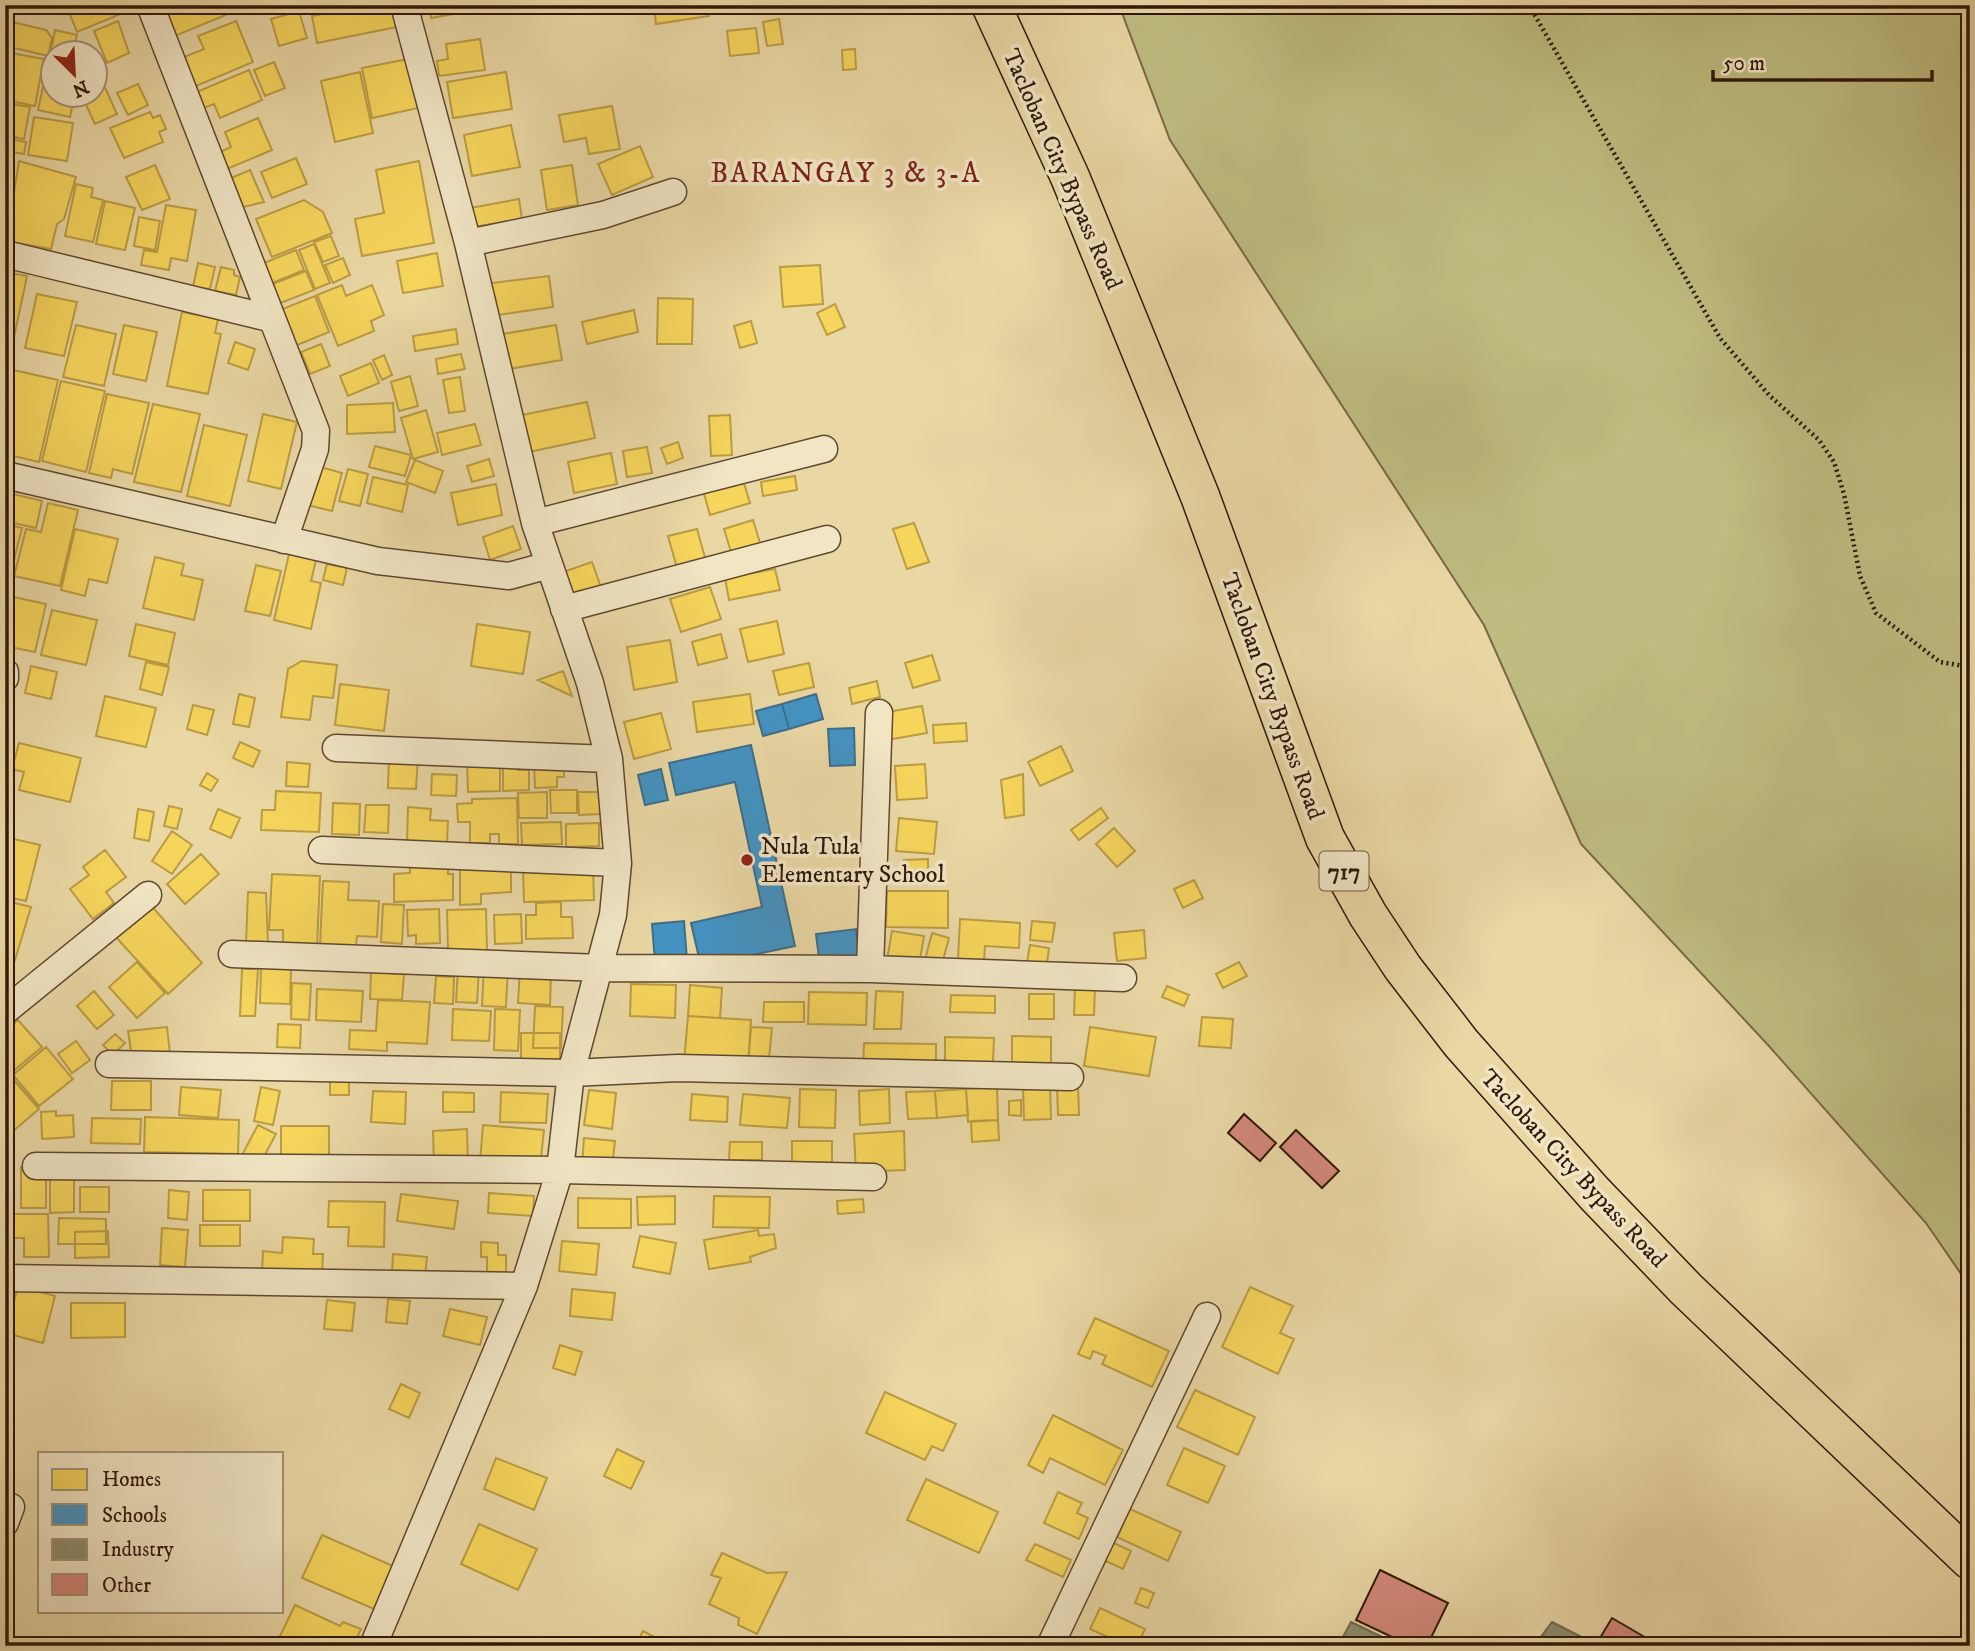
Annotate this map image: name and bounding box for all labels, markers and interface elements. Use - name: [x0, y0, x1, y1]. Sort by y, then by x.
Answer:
- north arrow: [38, 38, 108, 108]
- scale bar: [1713, 38, 1931, 82]
- street label: Tacloban City Bypass Road: [995, 44, 1129, 294]
- text: 50 m: [1723, 51, 1765, 77]
- text: N: [68, 74, 92, 102]
- district label: BARANGAY 3 & 3-A: [711, 156, 981, 191]
- street label: Tacloban City Bypass Road: [1213, 569, 1331, 824]
- place label: Nula Tula Elementary School: [761, 832, 945, 890]
- marker: Nula Tula Elementary School: [739, 852, 755, 868]
- road number: 717: [1320, 852, 1368, 890]
- street label: Tacloban City Bypass Road: [1474, 1063, 1673, 1274]
- legend: [38, 1452, 284, 1612]
- text: Homes: [102, 1467, 161, 1493]
- text: Schools: [102, 1503, 167, 1529]
- text: Industry: [102, 1537, 175, 1563]
- text: Other: [102, 1573, 151, 1599]

